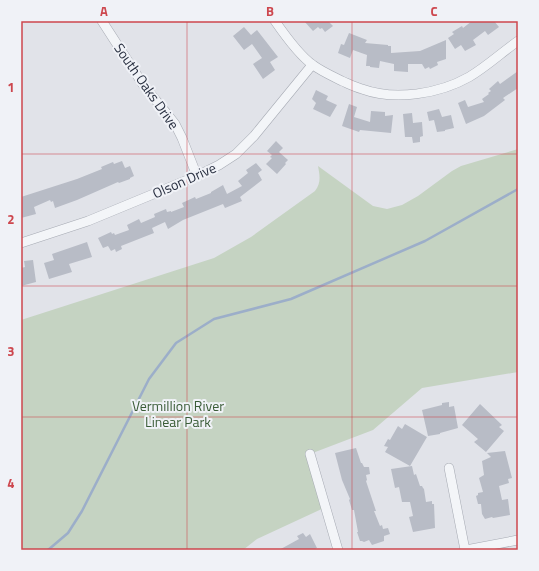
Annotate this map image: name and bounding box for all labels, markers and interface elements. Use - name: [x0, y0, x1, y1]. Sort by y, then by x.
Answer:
- text: A: [100, 1, 108, 21]
- text: B: [266, 1, 274, 21]
- text: C: [430, 1, 438, 21]
- street label: South Oaks Drive: [109, 39, 185, 133]
- text: 1: [7, 77, 15, 97]
- street label: Olson Drive: [149, 157, 219, 203]
- text: 2: [7, 209, 15, 229]
- text: 3: [7, 341, 15, 361]
- park label: Vermillion River Linear Park: [132, 395, 224, 432]
- text: 4: [7, 473, 15, 493]

